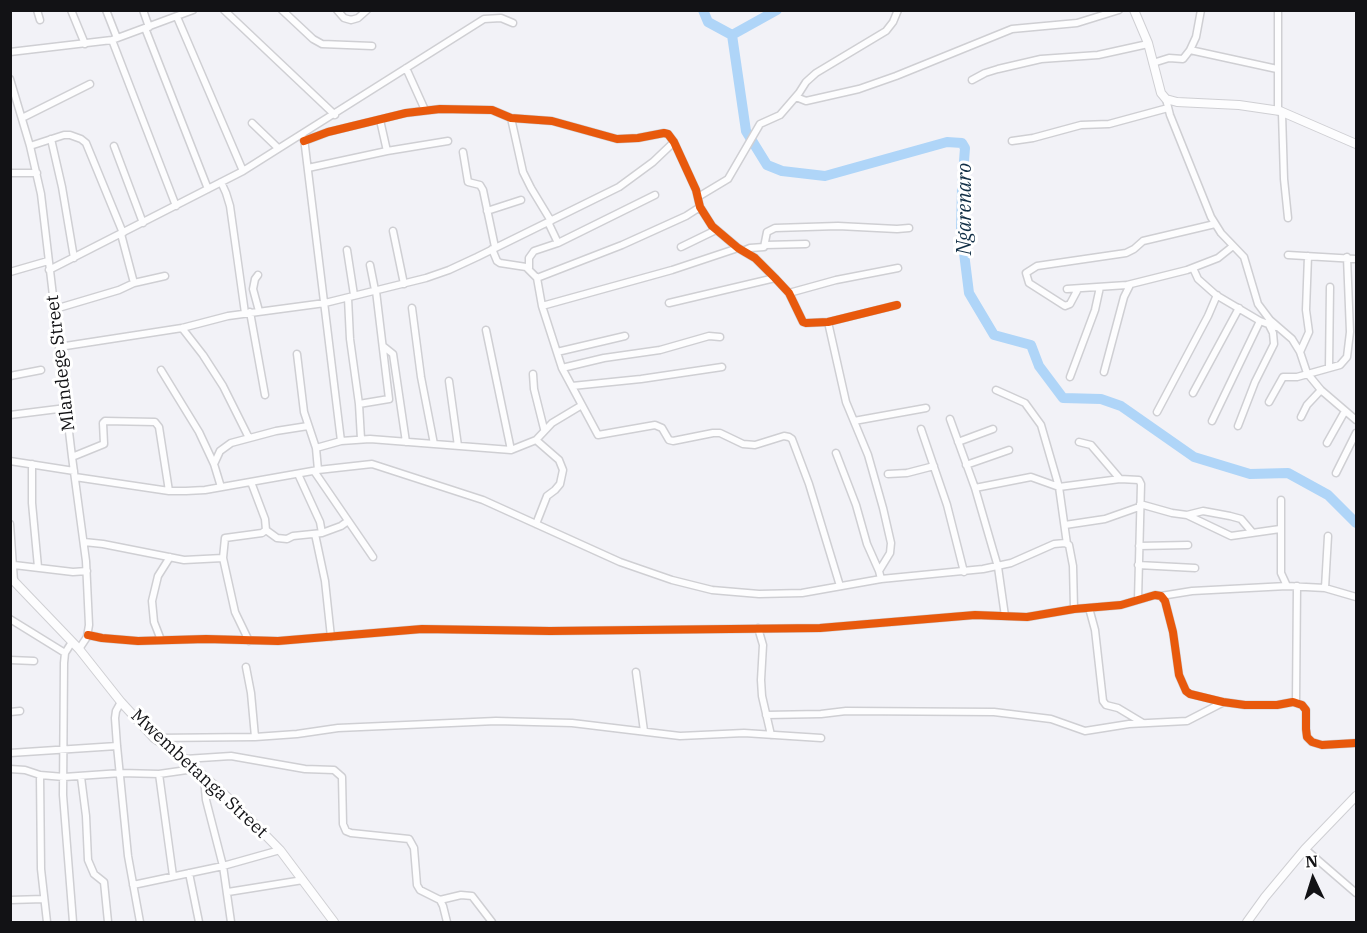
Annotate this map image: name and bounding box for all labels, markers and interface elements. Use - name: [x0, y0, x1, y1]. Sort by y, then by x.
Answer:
- water label: Ngarenaro: [953, 163, 977, 255]
- street label: Mlandege Street: [42, 294, 80, 432]
- street label: Mwembetanga Street: [126, 705, 272, 843]
- north arrow: [1283, 849, 1343, 909]
- text: N: [1305, 851, 1319, 871]

